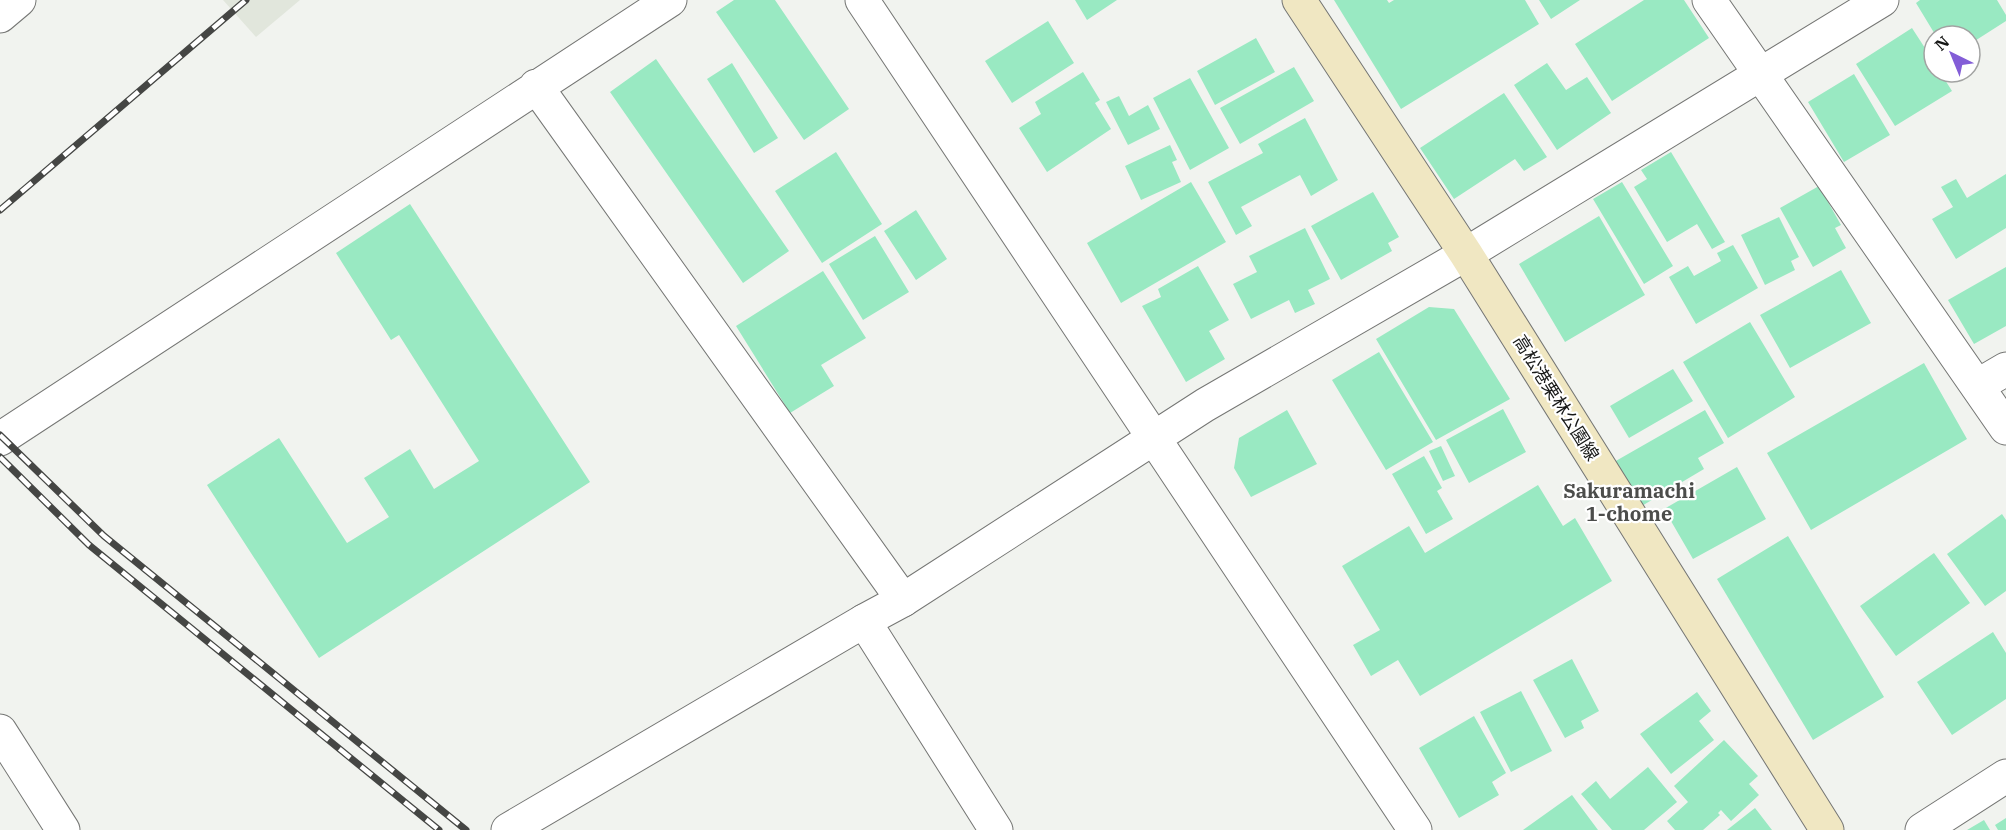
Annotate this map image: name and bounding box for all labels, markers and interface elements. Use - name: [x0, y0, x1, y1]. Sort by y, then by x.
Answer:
- north arrow: [1922, 24, 1982, 84]
- text: N: [1930, 31, 1953, 55]
- street label: 高松港栗林公園線: [1509, 331, 1604, 465]
- district label: Sakuramachi 1-chome: [1563, 477, 1695, 527]

